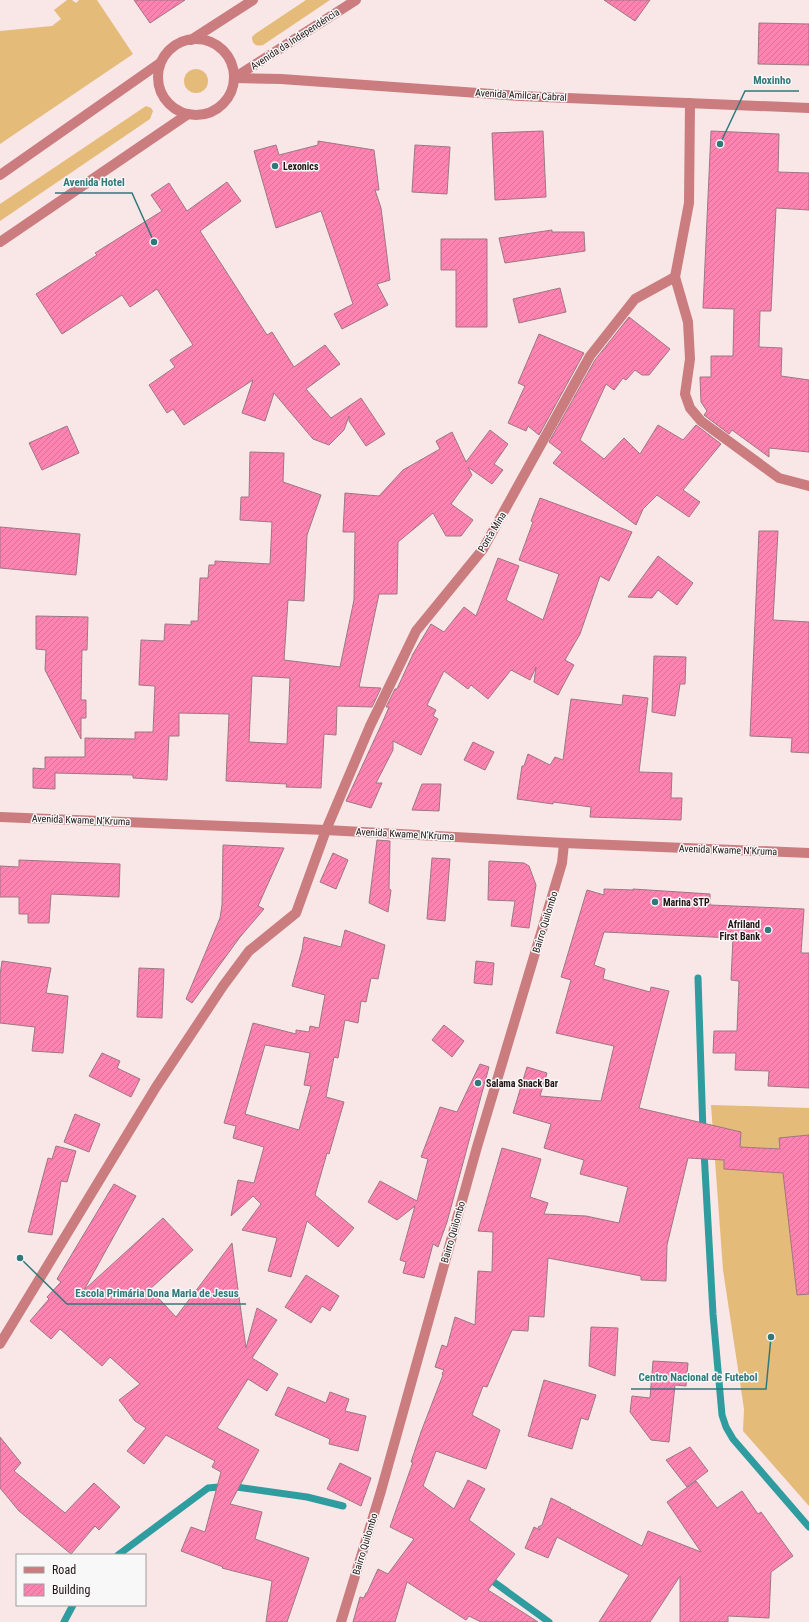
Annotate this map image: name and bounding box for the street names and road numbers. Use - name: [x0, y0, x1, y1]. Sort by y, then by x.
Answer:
- street label: Avenida da Independência: [249, 6, 341, 72]
- street label: Avenida Amilcar Cabral: [475, 87, 567, 103]
- street label: Ponta Mina: [476, 510, 508, 554]
- street label: Avenida Kwame N’Kruma: [32, 813, 131, 827]
- street label: Avenida Kwame N’Kruma: [356, 826, 455, 842]
- street label: Avenida Kwame N’Kruma: [679, 843, 778, 857]
- street label: Bairro Quilombo: [530, 890, 560, 954]
- street label: Bairro Quilombo: [439, 1200, 467, 1264]
- street label: Bairro Quilombo: [350, 1512, 380, 1576]

